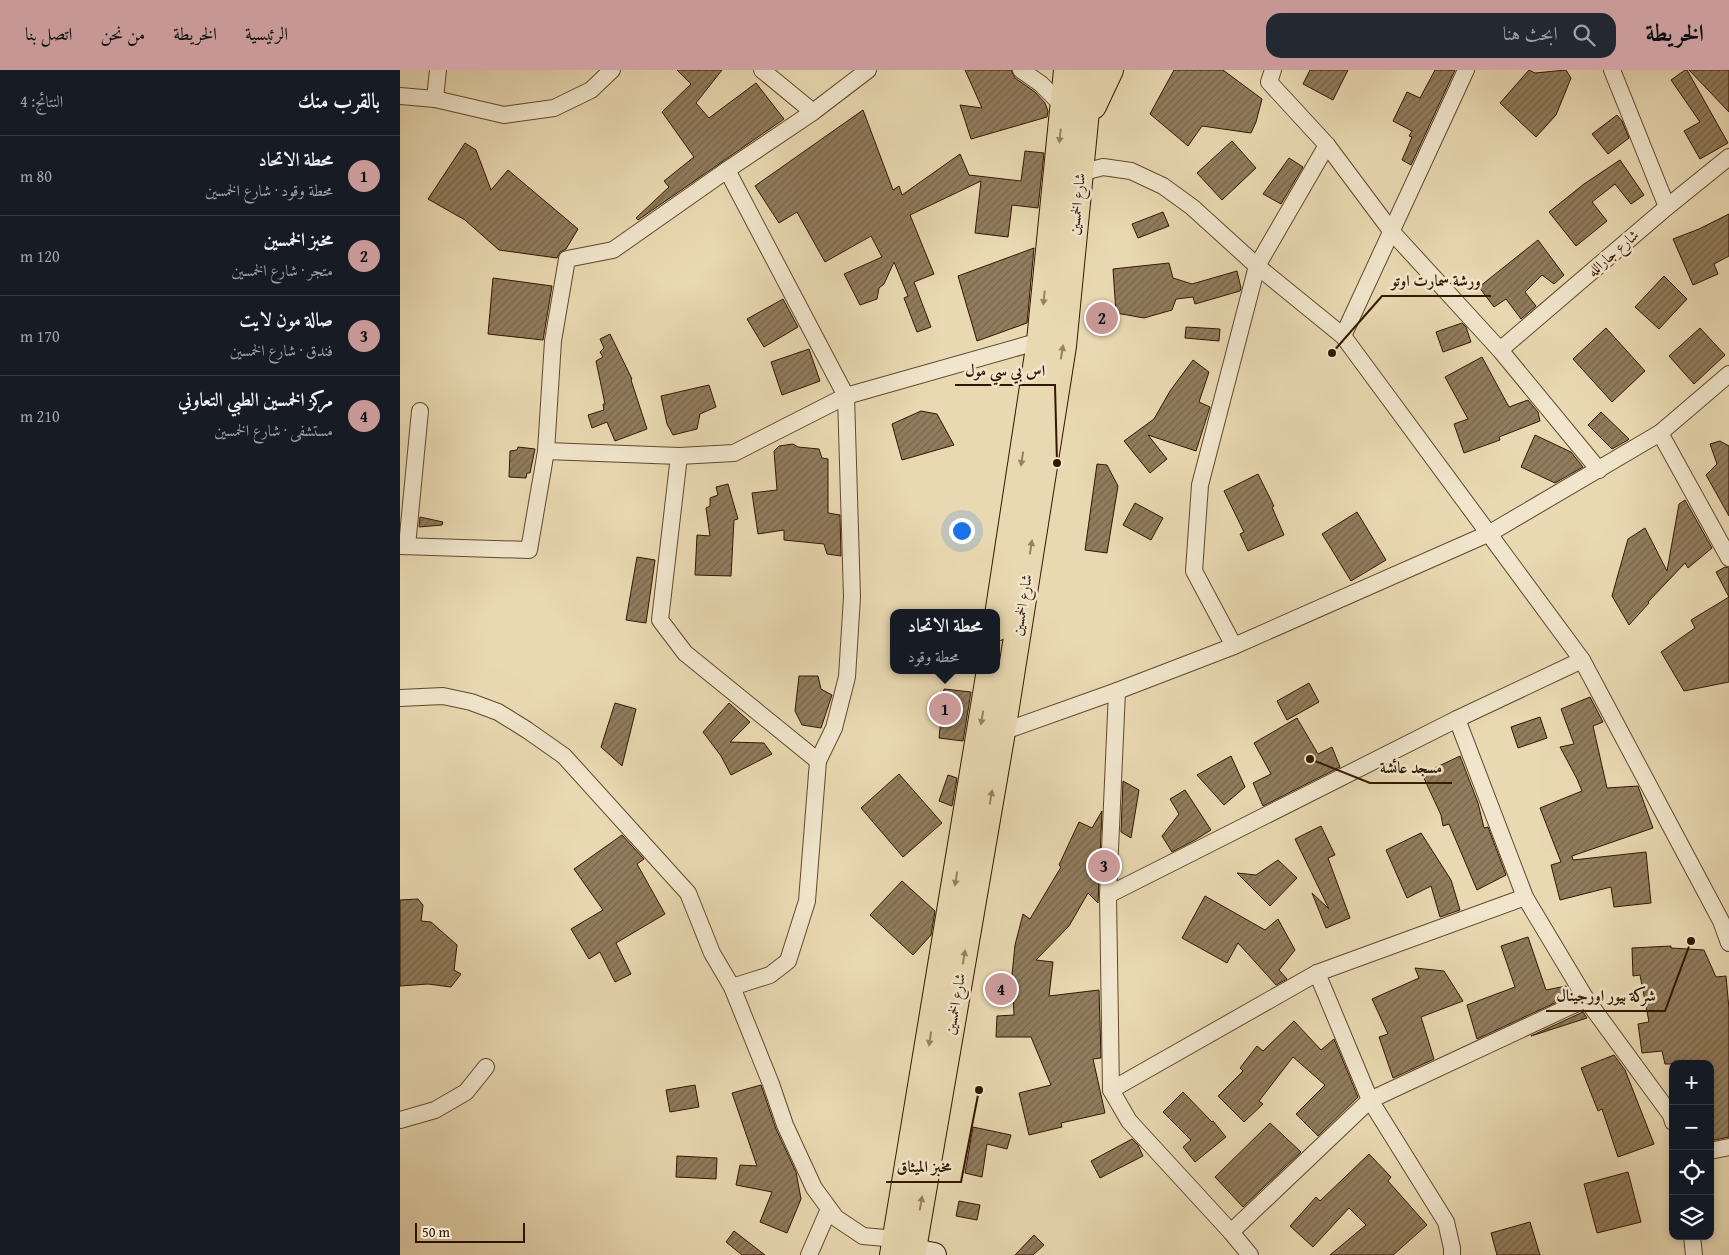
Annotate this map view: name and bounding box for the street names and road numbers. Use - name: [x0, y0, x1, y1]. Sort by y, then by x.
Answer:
- street label: شارع الخمسين: [1063, 172, 1093, 236]
- street label: شارع جارالله: [1582, 224, 1645, 283]
- street label: شارع الخمسين: [1006, 573, 1040, 638]
- street label: شارع الخمسين: [939, 971, 973, 1037]

